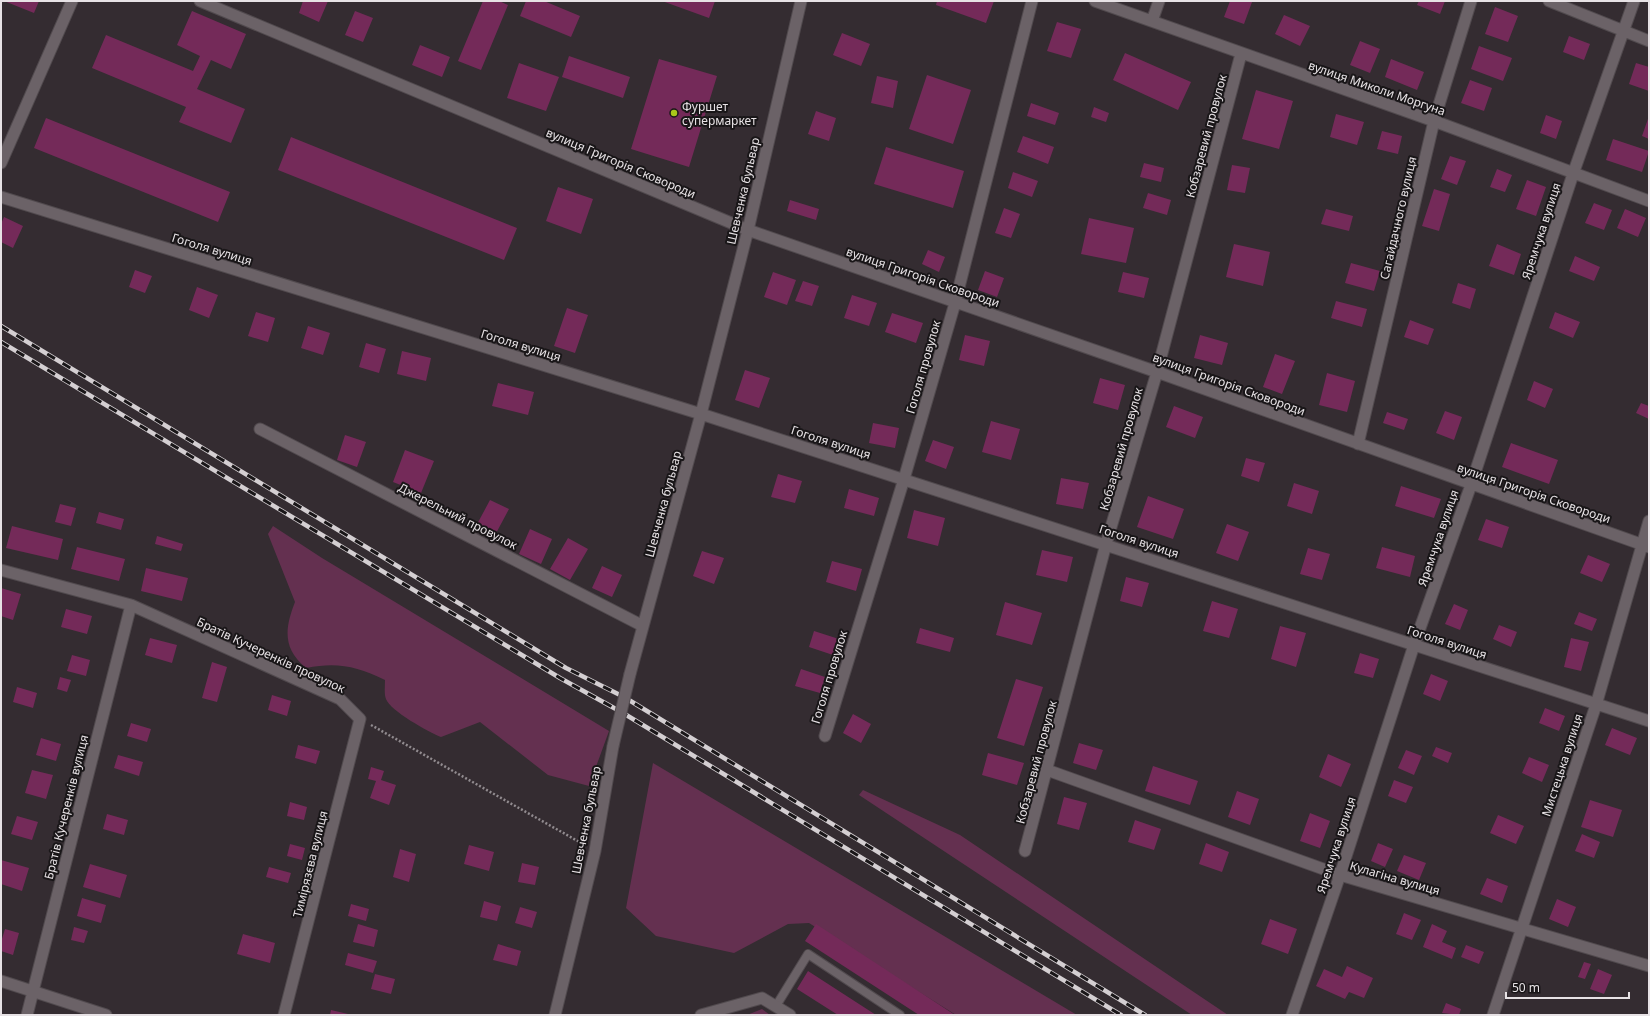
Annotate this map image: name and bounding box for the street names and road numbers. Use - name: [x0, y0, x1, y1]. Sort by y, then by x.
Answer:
- street label: вулиця Миколи Моргуна: [1306, 57, 1448, 119]
- street label: Кобзаревий провулок: [1181, 72, 1231, 200]
- street label: вулиця Григорія Сковороди: [544, 124, 698, 202]
- street label: Шевченка бульвар: [722, 136, 764, 246]
- street label: Сагайдачного вулиця: [1376, 155, 1420, 281]
- street label: Яремчука вулиця: [1517, 180, 1565, 282]
- street label: Гоголя вулиця: [170, 229, 254, 269]
- street label: вулиця Григорія Сковороди: [844, 243, 1002, 311]
- street label: Гоголя провулок: [902, 318, 945, 416]
- street label: Гоголя вулиця: [479, 325, 563, 365]
- street label: вулиця Григорія Сковороди: [1150, 348, 1308, 420]
- street label: Кобзаревий провулок: [1095, 385, 1147, 512]
- street label: Гоголя вулиця: [789, 421, 873, 463]
- street label: Шевченка бульвар: [641, 449, 685, 559]
- street label: вулиця Григорія Сковороди: [1455, 459, 1613, 527]
- street label: Джерельний провулок: [396, 479, 521, 554]
- street label: Яремчука вулиця: [1414, 488, 1462, 588]
- street label: Гоголя вулиця: [1097, 520, 1181, 562]
- street label: Братів Кучеренків провулок: [194, 613, 349, 697]
- street label: Гоголя вулиця: [1405, 621, 1489, 663]
- street label: Гоголя провулок: [807, 628, 851, 726]
- street label: Кобзаревий провулок: [1011, 698, 1061, 826]
- street label: Мистецька вулиця: [1537, 711, 1587, 819]
- street label: Братів Кучеренків вулиця: [40, 733, 92, 881]
- street label: Шевченка бульвар: [567, 765, 605, 875]
- street label: Яремчука вулиця: [1312, 794, 1360, 896]
- street label: Тимірязєва вулиця: [289, 809, 331, 919]
- street label: Кулагіна вулиця: [1348, 857, 1442, 899]

